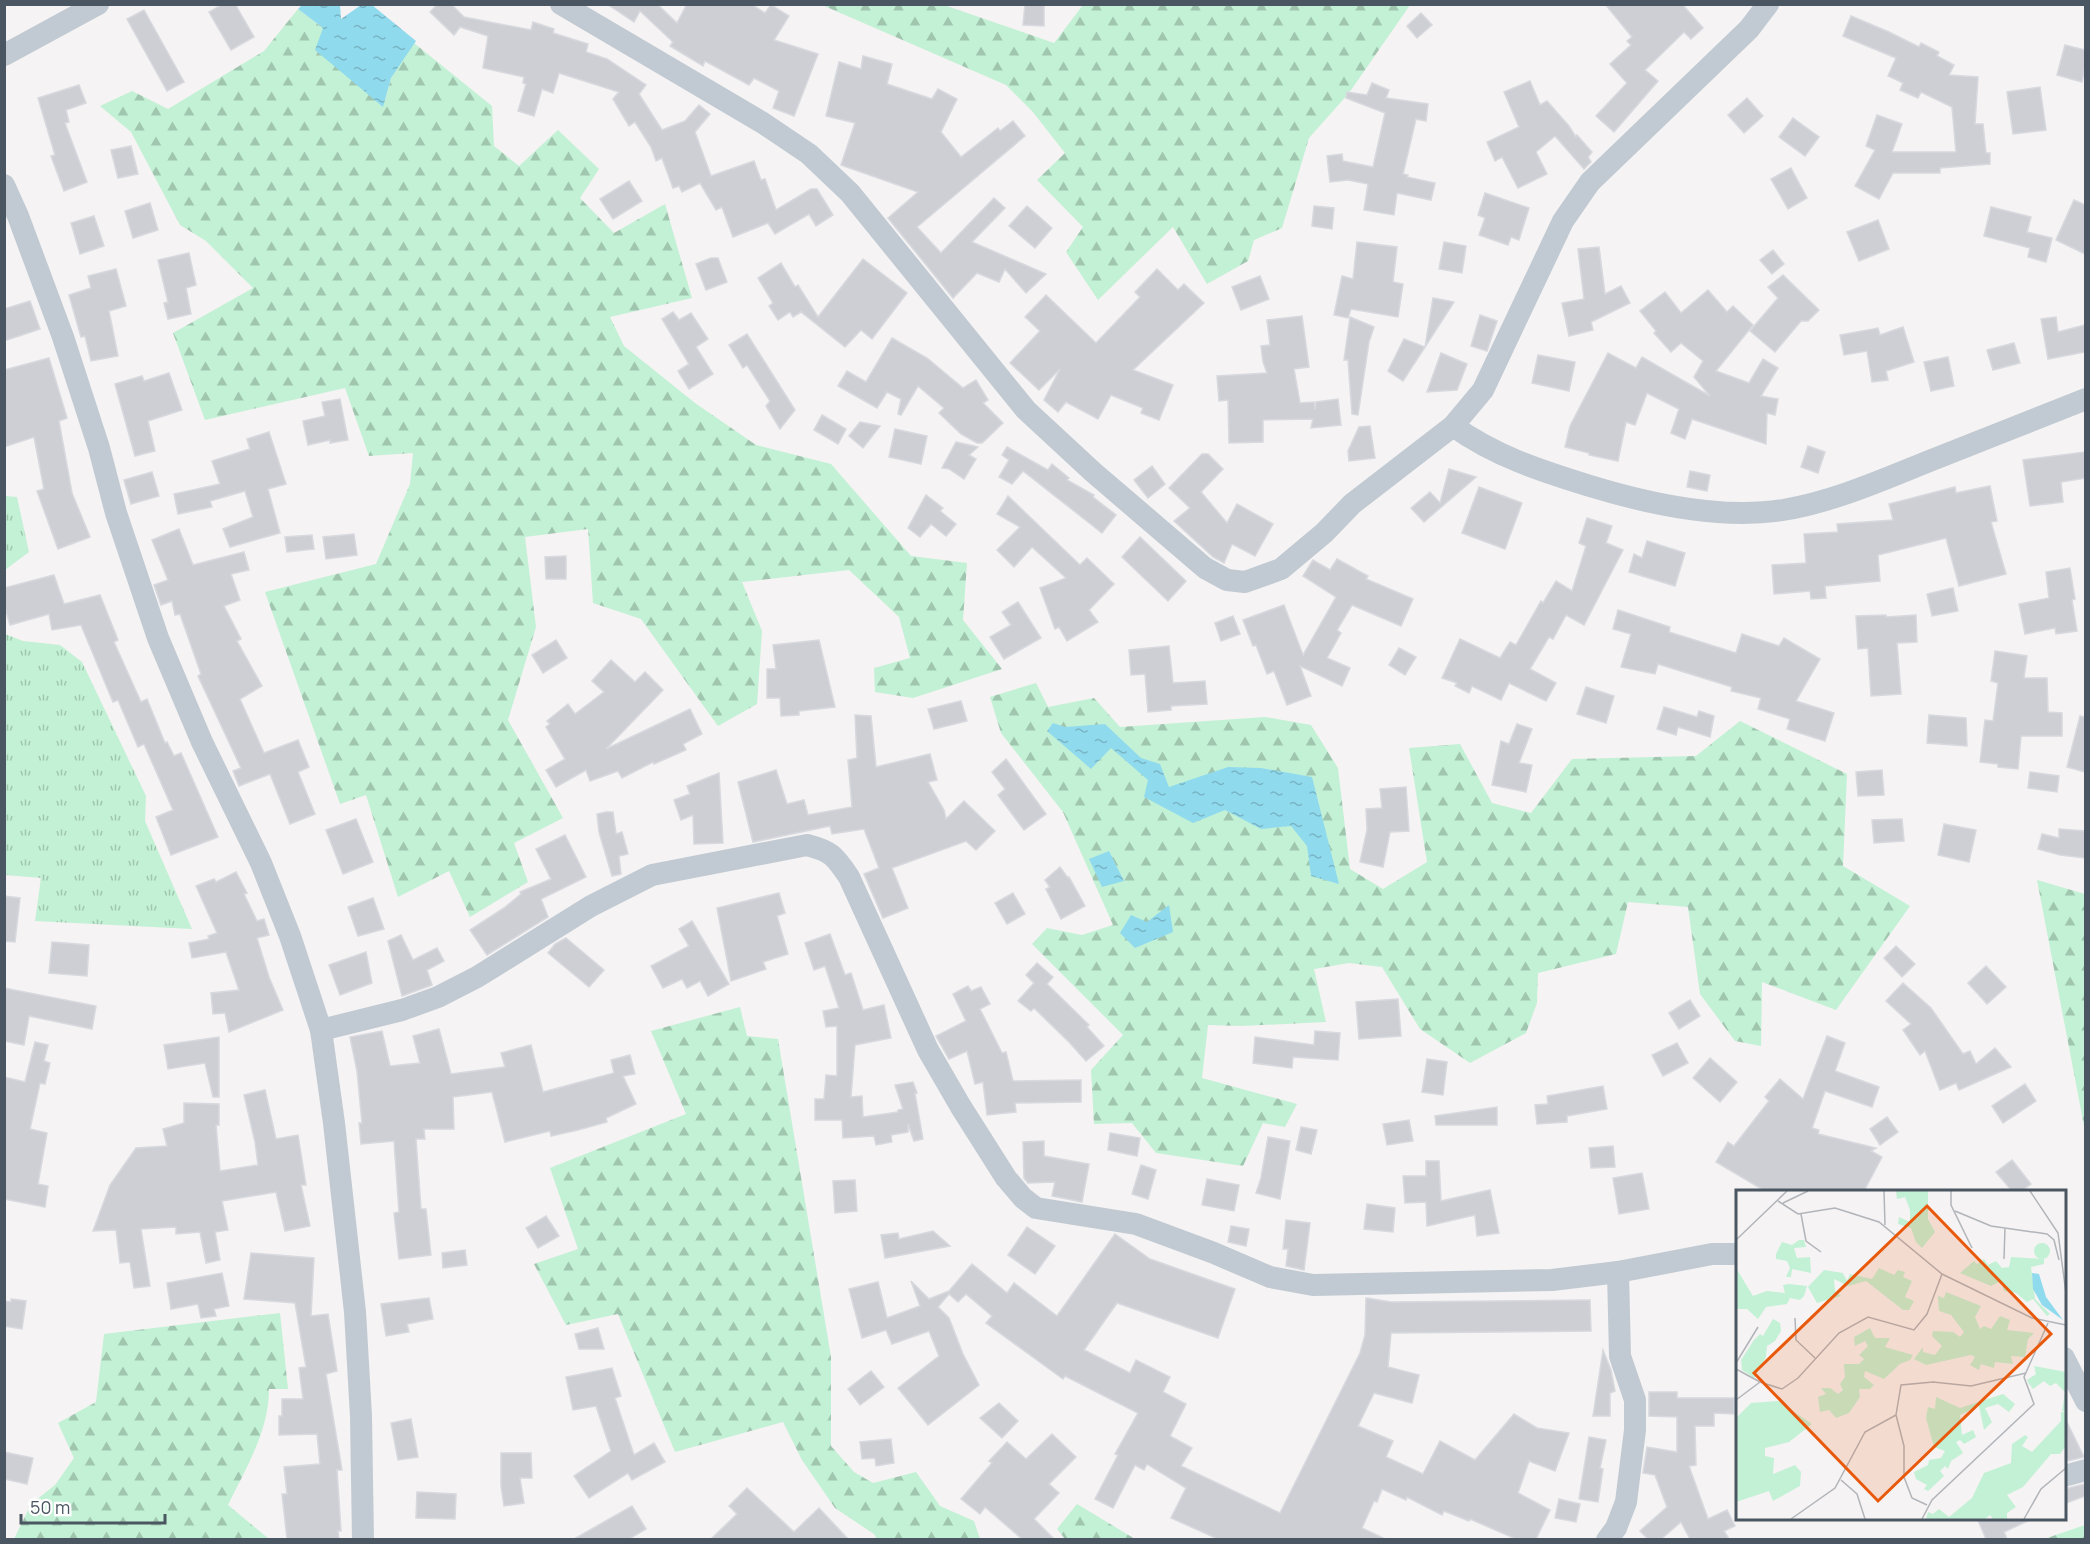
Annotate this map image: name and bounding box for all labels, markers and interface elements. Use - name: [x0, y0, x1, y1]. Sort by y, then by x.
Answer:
- inset map: [1736, 1190, 2066, 1520]
- scale bar: [21, 1487, 165, 1525]
- text: 50 m: [30, 1495, 70, 1519]

